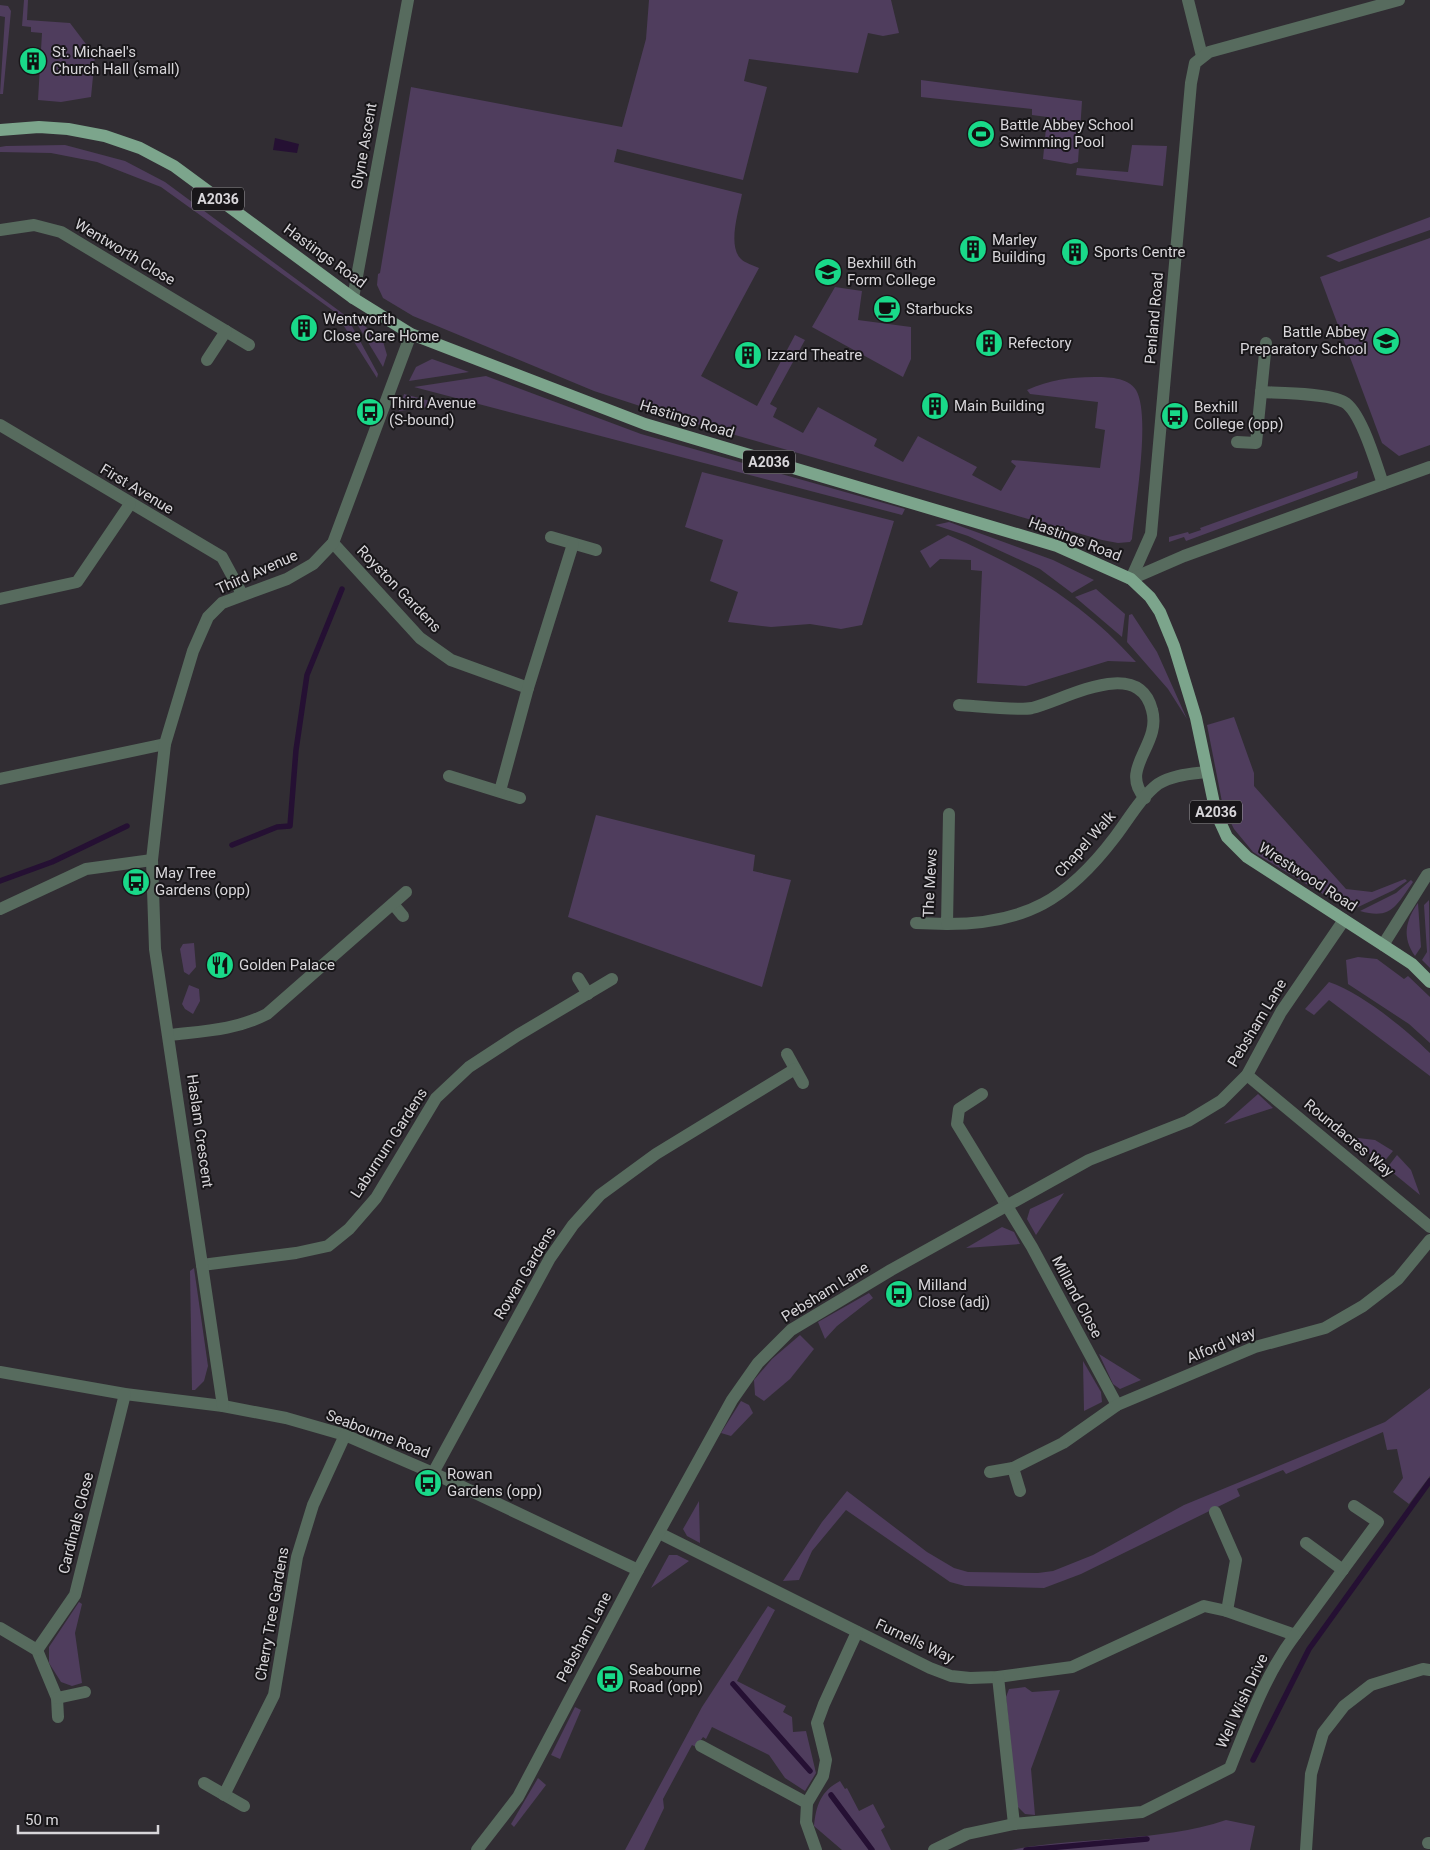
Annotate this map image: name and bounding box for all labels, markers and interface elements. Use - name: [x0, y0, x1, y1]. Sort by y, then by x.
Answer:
- place label: St. Michael's Church Hall (small): [52, 43, 180, 78]
- building icon: St. Michael's Church Hall (small): [18, 46, 48, 76]
- street label: Glyne Ascent: [348, 101, 380, 191]
- place label: Battle Abbey School Swimming Pool: [1000, 116, 1134, 151]
- sports icon: Battle Abbey School Swimming Pool: [966, 119, 996, 149]
- road number: A2036: [192, 188, 244, 210]
- street label: Wentworth Close: [71, 215, 179, 289]
- street label: Hastings Road: [280, 220, 370, 292]
- place label: Marley Building: [992, 231, 1046, 266]
- building icon: Marley Building: [958, 234, 988, 264]
- building icon: Sports Centre: [1060, 237, 1090, 267]
- place label: Sports Centre: [1094, 243, 1186, 261]
- place label: Bexhill 6th Form College: [847, 254, 936, 289]
- school or university icon: Bexhill 6th Form College: [813, 257, 843, 287]
- street label: Penland Road: [1141, 271, 1167, 365]
- cafe icon: Starbucks: [872, 294, 902, 324]
- place label: Starbucks: [906, 300, 973, 318]
- place label: Wentworth Close Care Home: [323, 310, 439, 345]
- building icon: Wentworth Close Care Home: [289, 313, 319, 343]
- place label: Battle Abbey Preparatory School: [1240, 323, 1367, 358]
- school or university icon: Battle Abbey Preparatory School: [1371, 326, 1401, 356]
- building icon: Refectory: [974, 328, 1004, 358]
- place label: Refectory: [1008, 334, 1072, 352]
- building icon: Izzard Theatre: [733, 340, 763, 370]
- place label: Izzard Theatre: [767, 346, 862, 364]
- building icon: Main Building: [920, 391, 950, 421]
- place label: Third Avenue (S-bound): [389, 394, 476, 429]
- street label: Hastings Road: [638, 396, 736, 442]
- bus stop icon: Third Avenue (S-bound): [355, 397, 385, 427]
- place label: Main Building: [954, 397, 1045, 415]
- place label: Bexhill College (opp): [1194, 398, 1283, 433]
- bus stop icon: Bexhill College (opp): [1160, 401, 1190, 431]
- road number: A2036: [743, 451, 795, 474]
- street label: First Avenue: [97, 460, 177, 518]
- street label: Hastings Road: [1026, 513, 1124, 565]
- street label: Royston Gardens: [353, 542, 445, 636]
- street label: Third Avenue: [214, 546, 300, 598]
- road number: A2036: [1190, 800, 1242, 824]
- street label: Chapel Walk: [1051, 807, 1120, 881]
- street label: Wrestwood Road: [1255, 838, 1361, 916]
- street label: The Mews: [919, 848, 941, 918]
- place label: May Tree Gardens (opp): [155, 864, 250, 899]
- bus stop icon: May Tree Gardens (opp): [121, 867, 151, 897]
- restaurant icon: Golden Palace: [205, 950, 235, 980]
- place label: Golden Palace: [239, 956, 335, 974]
- street label: Pebsham Lane: [1224, 976, 1290, 1070]
- street label: Haslam Crescent: [183, 1073, 217, 1189]
- street label: Laburnum Gardens: [347, 1085, 431, 1201]
- street label: Roundacres Way: [1301, 1095, 1397, 1181]
- street label: Rowan Gardens: [490, 1223, 560, 1323]
- street label: Milland Close: [1048, 1253, 1106, 1341]
- street label: Pebsham Lane: [778, 1258, 872, 1326]
- place label: Milland Close (adj): [918, 1276, 990, 1311]
- bus stop icon: Milland Close (adj): [884, 1279, 914, 1309]
- street label: Alford Way: [1184, 1323, 1258, 1367]
- street label: Seabourne Road: [324, 1406, 432, 1462]
- place label: Rowan Gardens (opp): [447, 1465, 542, 1500]
- bus stop icon: Rowan Gardens (opp): [413, 1468, 443, 1498]
- street label: Cardinals Close: [55, 1470, 97, 1576]
- street label: Cherry Tree Gardens: [251, 1546, 293, 1682]
- street label: Pebsham Lane: [553, 1589, 615, 1685]
- street label: Furnells Way: [873, 1615, 957, 1667]
- street label: Well Wish Drive: [1212, 1651, 1272, 1751]
- place label: Seabourne Road (opp): [629, 1661, 703, 1696]
- bus stop icon: Seabourne Road (opp): [595, 1664, 625, 1694]
- scale bar: [18, 1802, 158, 1834]
- text: 50 m: [25, 1811, 59, 1829]

